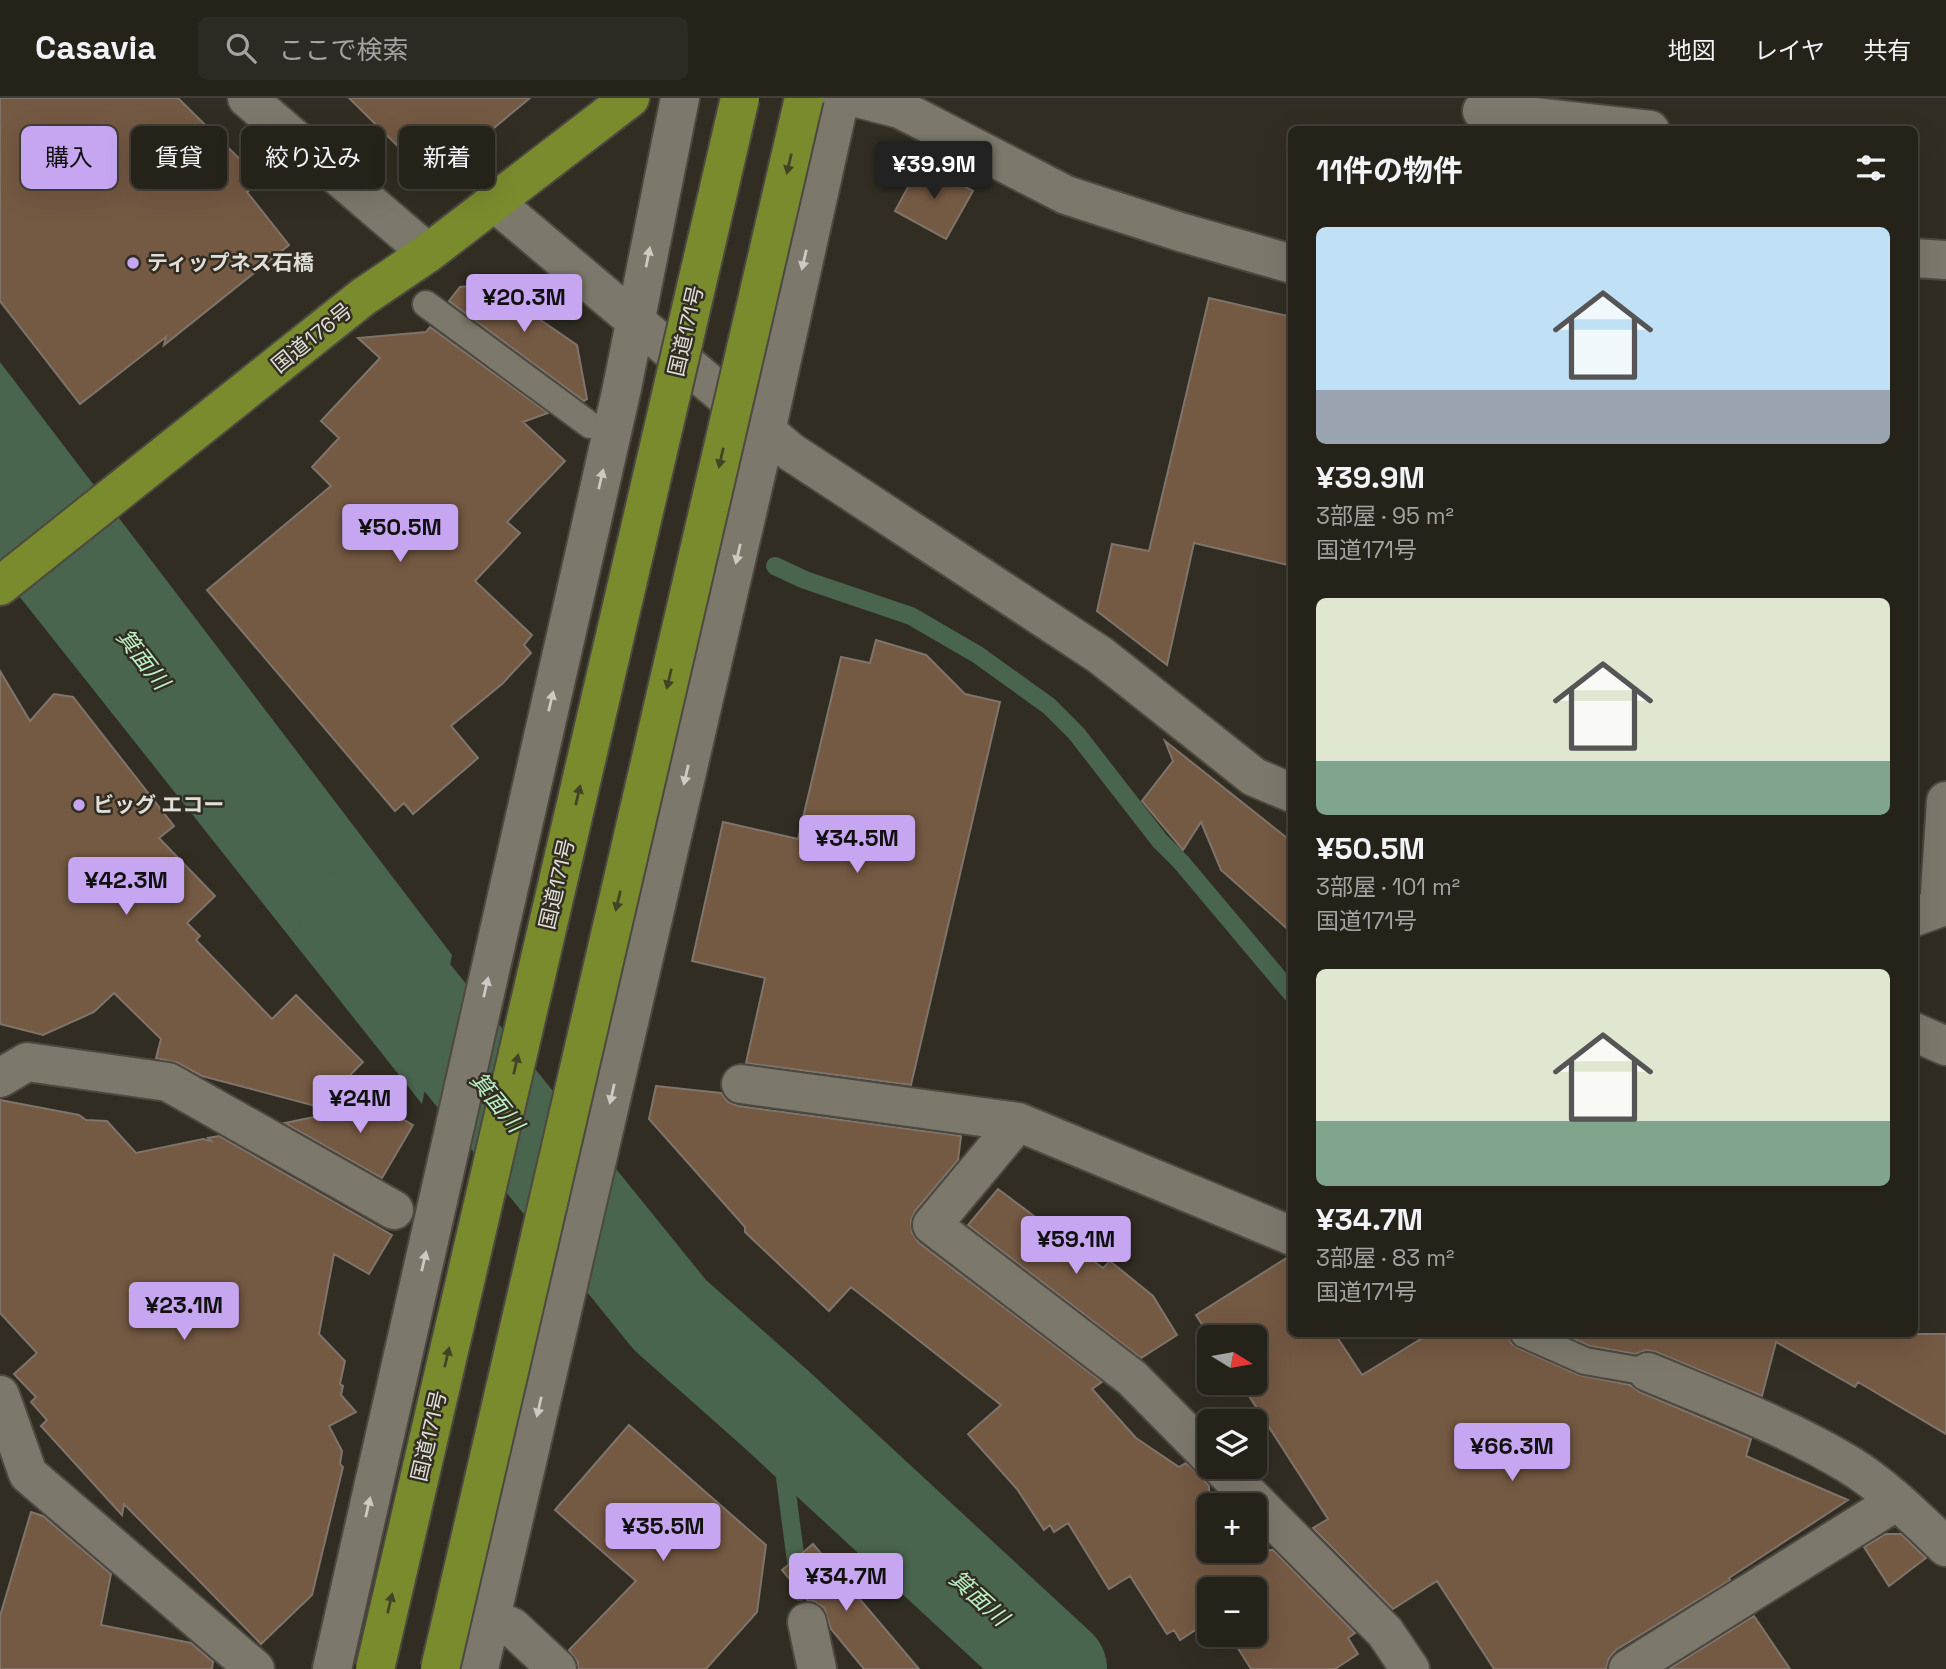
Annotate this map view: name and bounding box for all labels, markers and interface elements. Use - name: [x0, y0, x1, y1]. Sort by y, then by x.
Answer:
- search box: [198, 17, 688, 80]
- text: Casavia: [35, 27, 156, 69]
- icon: search: [222, 29, 260, 67]
- text: ここで検索: [278, 33, 408, 67]
- text: 地図: [1668, 35, 1716, 66]
- text: レイヤ: [1754, 35, 1825, 66]
- text: 共有: [1863, 35, 1911, 66]
- chip: 購入: [21, 126, 117, 189]
- chip: 賃貸: [131, 126, 227, 189]
- chip: 絞り込み: [241, 126, 385, 189]
- chip: 新着: [399, 126, 495, 189]
- pin: ¥39.9M: [877, 141, 991, 201]
- text: ¥39.9M: [892, 149, 976, 179]
- icon: filters: [1852, 149, 1890, 187]
- text: 11件の物件: [1316, 151, 1463, 190]
- one-way arrow: [783, 154, 794, 176]
- one-way arrow: [643, 246, 654, 268]
- place label: ティップネス石橋: [147, 249, 314, 276]
- one-way arrow: [799, 249, 810, 271]
- marker: ティップネス石橋: [125, 255, 141, 271]
- icon: home: [1540, 272, 1666, 398]
- pin: ¥20.3M: [467, 274, 581, 334]
- text: ¥20.3M: [482, 282, 566, 312]
- street label: 国道171号: [662, 283, 709, 379]
- street label: 国道176号: [266, 297, 358, 378]
- one-way arrow: [715, 447, 726, 469]
- text: ¥39.9M: [1316, 458, 1425, 497]
- one-way arrow: [596, 468, 607, 490]
- text: 3部屋 · 95 m²: [1316, 501, 1454, 531]
- pin: ¥50.5M: [343, 504, 457, 564]
- text: ¥50.5M: [358, 512, 442, 542]
- text: 国道171号: [1316, 535, 1417, 565]
- one-way arrow: [732, 543, 743, 565]
- water label: 箕面川: [110, 623, 178, 698]
- icon: home: [1540, 643, 1666, 769]
- one-way arrow: [664, 668, 675, 690]
- one-way arrow: [546, 690, 557, 712]
- one-way arrow: [680, 764, 691, 786]
- one-way arrow: [573, 783, 584, 805]
- place label: ビッグ エコー: [93, 791, 224, 818]
- marker: ビッグ エコー: [71, 797, 87, 813]
- pin: ¥34.5M: [800, 816, 914, 875]
- text: ¥34.5M: [815, 823, 899, 853]
- text: ¥50.5M: [1316, 829, 1425, 868]
- street label: 国道171号: [533, 836, 580, 932]
- pin: ¥42.3M: [69, 858, 183, 917]
- text: ¥42.3M: [84, 865, 168, 895]
- text: 3部屋 · 101 m²: [1316, 872, 1460, 902]
- one-way arrow: [612, 890, 623, 912]
- text: 国道171号: [1316, 906, 1417, 936]
- one-way arrow: [481, 976, 492, 998]
- icon: home: [1540, 1014, 1666, 1140]
- one-way arrow: [510, 1053, 521, 1075]
- water label: 箕面川: [464, 1066, 532, 1141]
- pin: ¥24M: [319, 1076, 401, 1135]
- text: ¥24M: [329, 1083, 391, 1113]
- one-way arrow: [606, 1083, 617, 1105]
- text: ¥34.7M: [1316, 1200, 1423, 1239]
- pin: ¥59.1M: [1019, 1216, 1133, 1276]
- text: ¥59.1M: [1037, 1224, 1115, 1254]
- text: 3部屋 · 83 m²: [1316, 1243, 1454, 1273]
- one-way arrow: [418, 1250, 429, 1272]
- text: 国道171号: [1316, 1277, 1417, 1307]
- pin: ¥23.1M: [127, 1282, 241, 1342]
- text: ¥23.1M: [145, 1290, 223, 1320]
- north arrow: [1197, 1325, 1267, 1395]
- map controls: [1197, 1325, 1267, 1647]
- one-way arrow: [442, 1346, 453, 1368]
- street label: 国道171号: [405, 1388, 452, 1484]
- one-way arrow: [534, 1396, 545, 1418]
- button: layers: [1197, 1409, 1267, 1479]
- pin: ¥66.3M: [1455, 1424, 1569, 1483]
- text: ¥66.3M: [1470, 1431, 1554, 1461]
- button: +: [1197, 1493, 1267, 1563]
- one-way arrow: [363, 1496, 374, 1518]
- pin: ¥35.5M: [606, 1504, 720, 1563]
- text: ¥35.5M: [622, 1511, 704, 1541]
- pin: ¥34.7M: [789, 1554, 903, 1613]
- text: ¥34.7M: [805, 1561, 887, 1591]
- water label: 箕面川: [943, 1564, 1017, 1634]
- button: −: [1197, 1577, 1267, 1647]
- one-way arrow: [385, 1591, 396, 1613]

